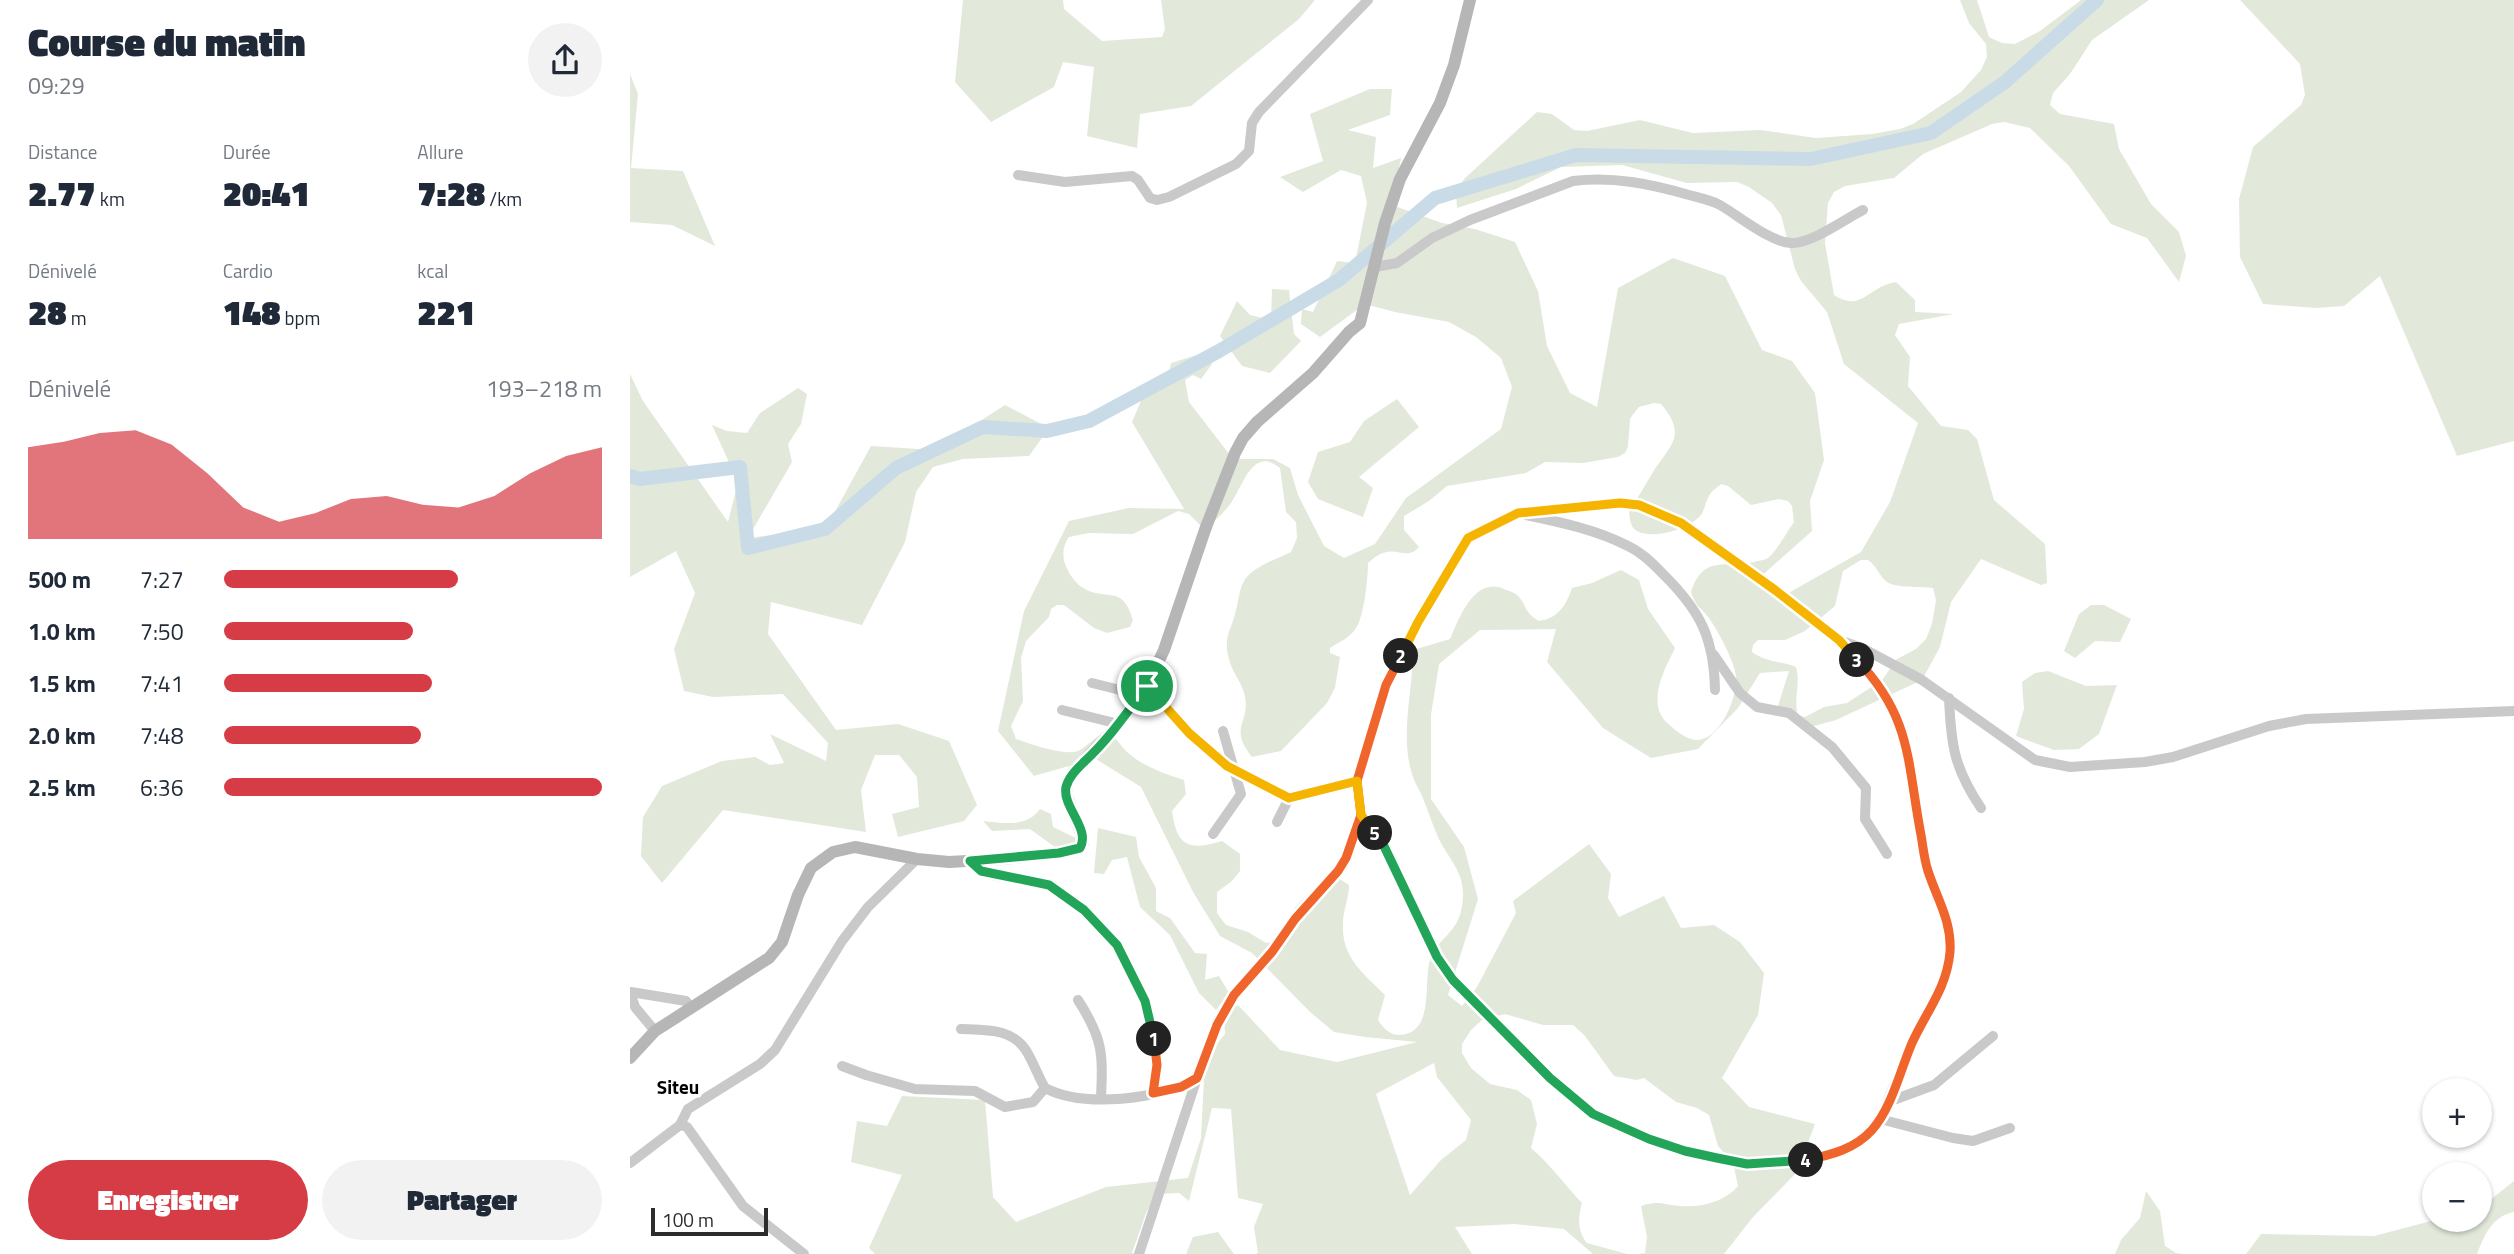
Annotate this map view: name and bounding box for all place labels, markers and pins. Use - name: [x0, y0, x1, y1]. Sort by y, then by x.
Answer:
- pin: 2: [1384, 638, 1418, 674]
- pin: 3: [1840, 642, 1874, 678]
- pin: [1117, 656, 1177, 716]
- pin: 5: [1358, 816, 1392, 850]
- pin: 1: [1136, 1021, 1172, 1056]
- pin: 4: [1788, 1142, 1824, 1178]

